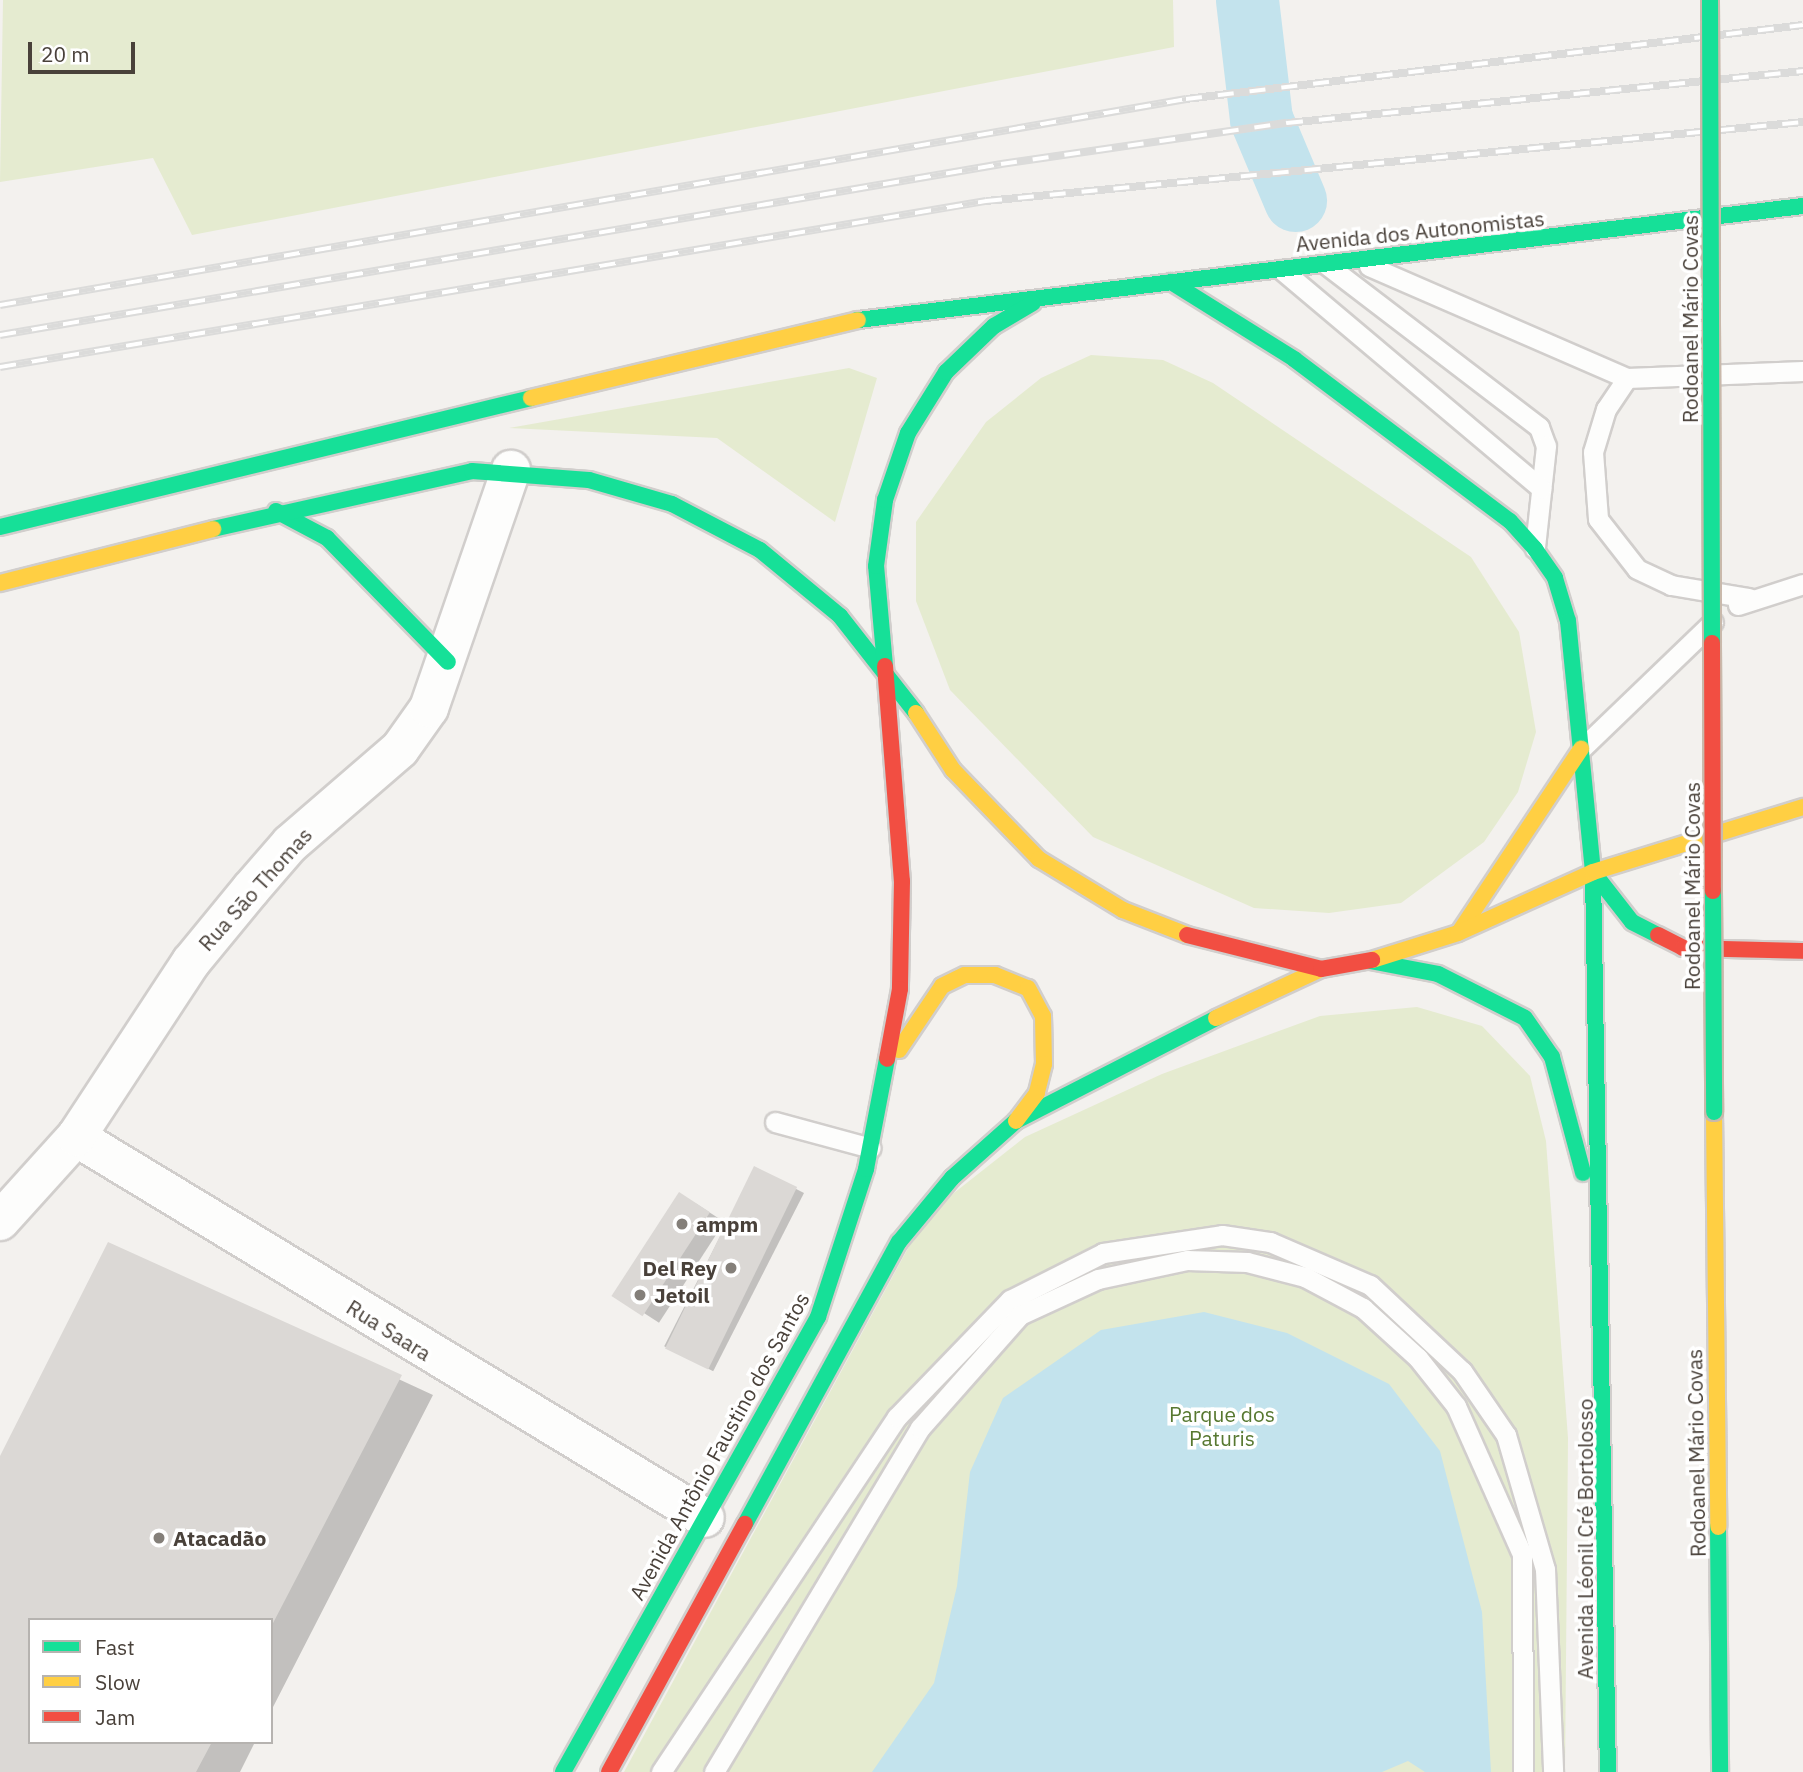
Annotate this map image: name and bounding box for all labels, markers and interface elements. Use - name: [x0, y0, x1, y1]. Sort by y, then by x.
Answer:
- scale bar: [32, 28, 138, 72]
- text: 20 m: [41, 40, 90, 68]
- street label: Avenida dos Autonomistas: [1294, 205, 1546, 257]
- street label: Rodoanel Mário Covas: [1677, 215, 1703, 423]
- street label: Rodoanel Mário Covas: [1679, 782, 1705, 990]
- street label: Rua São Thomas: [193, 822, 317, 956]
- place label: ampm: [696, 1211, 758, 1237]
- marker: ampm: [674, 1216, 690, 1232]
- place label: Del Rey: [643, 1255, 717, 1281]
- marker: Del Rey: [723, 1260, 739, 1276]
- place label: Jetoil: [654, 1282, 710, 1308]
- marker: Jetoil: [632, 1287, 648, 1303]
- street label: Avenida Antônio Faustino dos Santos: [624, 1288, 814, 1604]
- street label: Rua Saara: [342, 1294, 436, 1366]
- street label: Rodoanel Mário Covas: [1682, 1349, 1710, 1557]
- street label: Avenida Léonil Cré Bortolosso: [1572, 1399, 1598, 1679]
- park label: Parque dos Paturis: [1169, 1401, 1275, 1451]
- place label: Atacadão: [173, 1525, 266, 1551]
- marker: Atacadão: [151, 1530, 167, 1546]
- legend: [28, 1618, 273, 1744]
- text: Fast: [95, 1633, 135, 1661]
- text: Slow: [95, 1668, 141, 1696]
- text: Jam: [95, 1703, 135, 1731]

